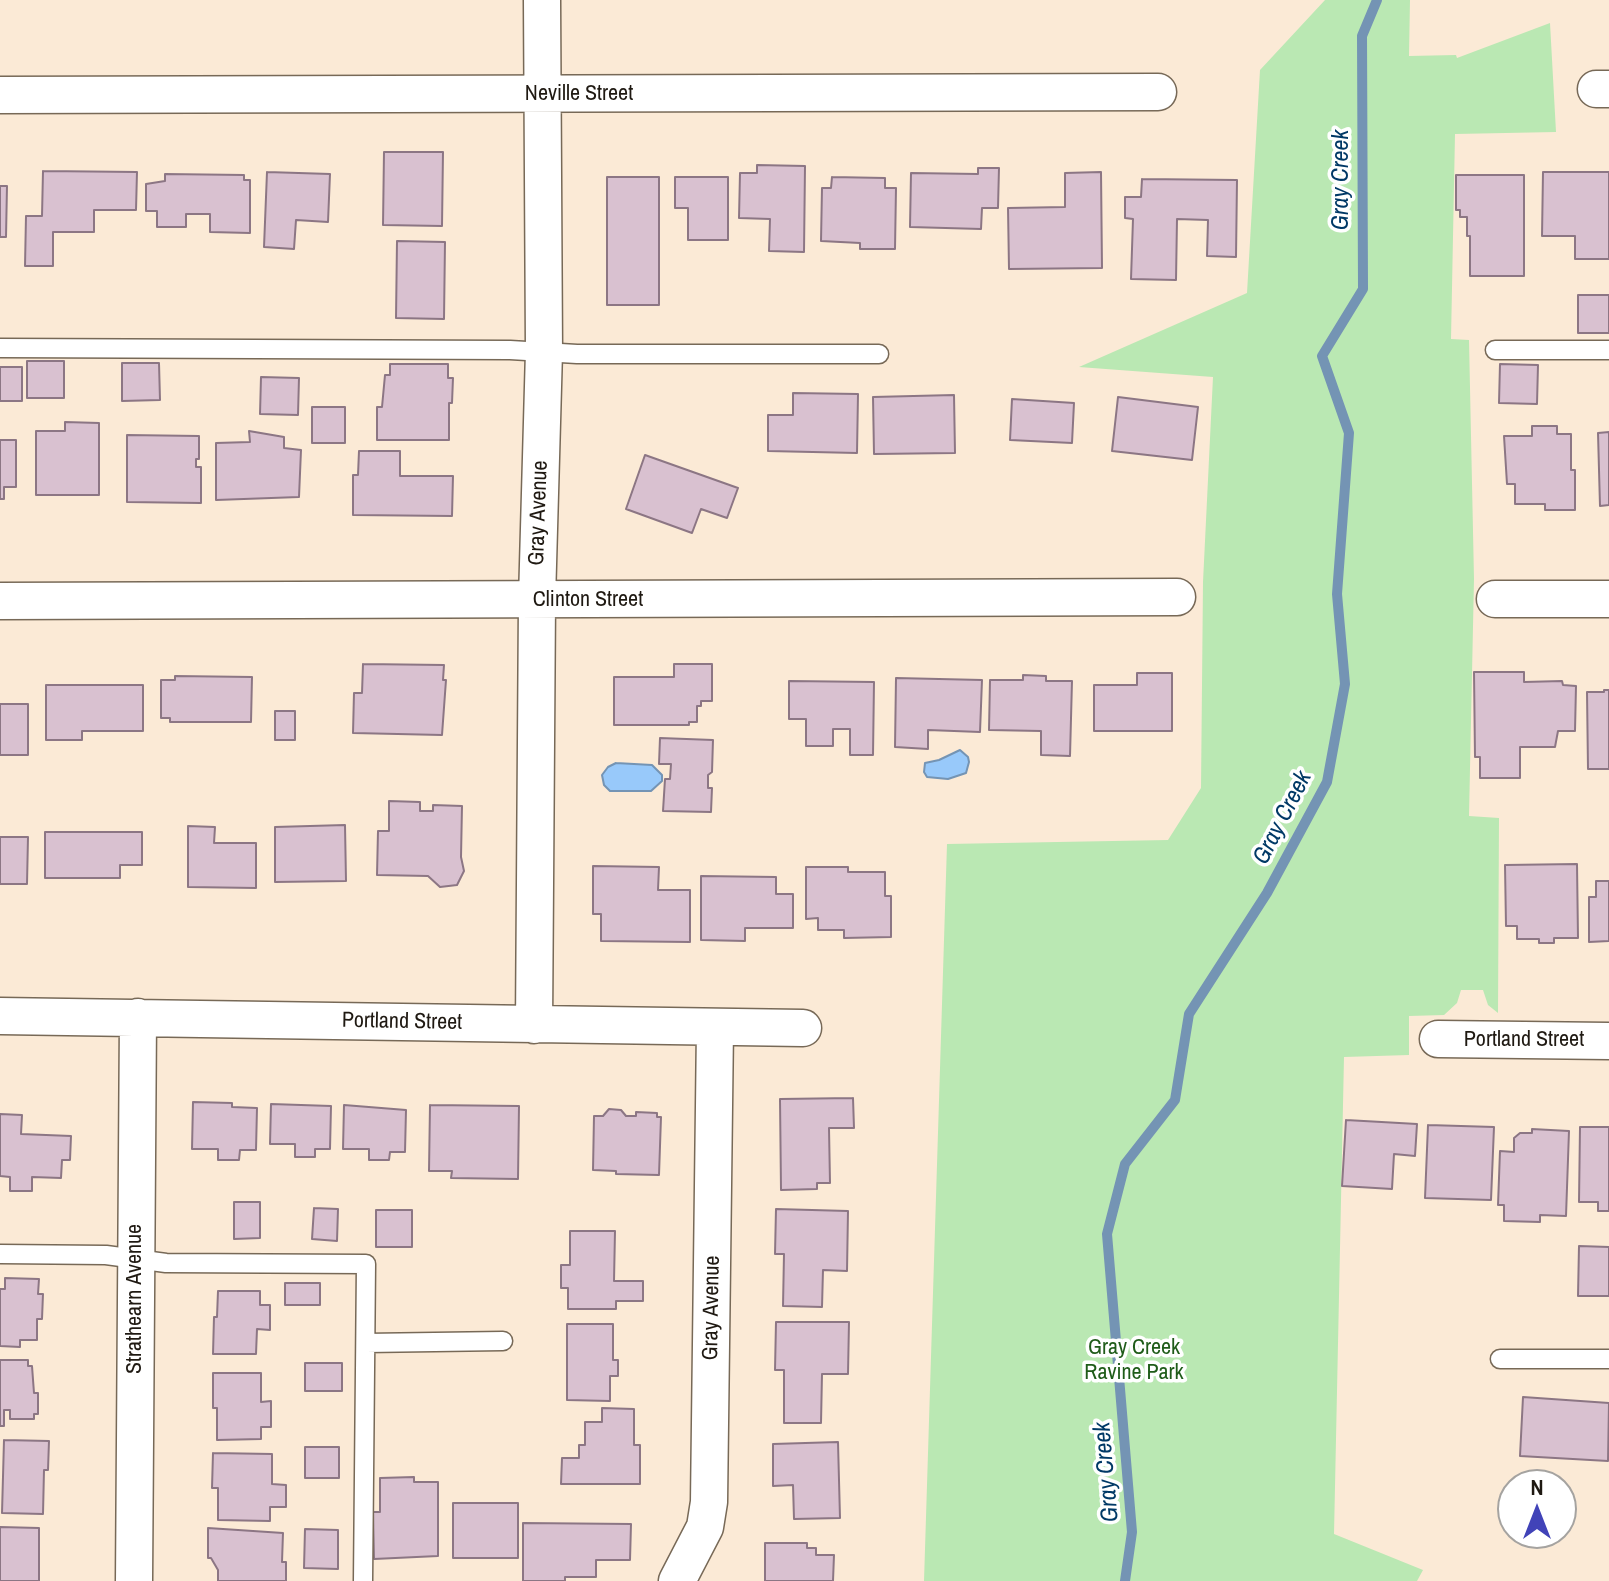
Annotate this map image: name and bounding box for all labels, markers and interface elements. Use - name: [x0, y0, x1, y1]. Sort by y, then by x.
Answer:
- street label: Neville Street: [525, 81, 633, 107]
- water label: Gray Creek: [1328, 130, 1356, 230]
- street label: Gray Avenue: [524, 460, 554, 566]
- street label: Clinton Street: [533, 587, 643, 613]
- water label: Gray Creek: [1247, 767, 1319, 869]
- street label: Portland Street: [342, 1008, 462, 1036]
- street label: Portland Street: [1464, 1027, 1584, 1053]
- street label: Strathearn Avenue: [122, 1224, 148, 1374]
- street label: Gray Avenue: [698, 1255, 726, 1361]
- park label: Gray Creek Ravine Park: [1084, 1335, 1184, 1386]
- water label: Gray Creek: [1088, 1421, 1126, 1523]
- north arrow: [1497, 1469, 1577, 1549]
- text: N: [1530, 1472, 1544, 1502]

